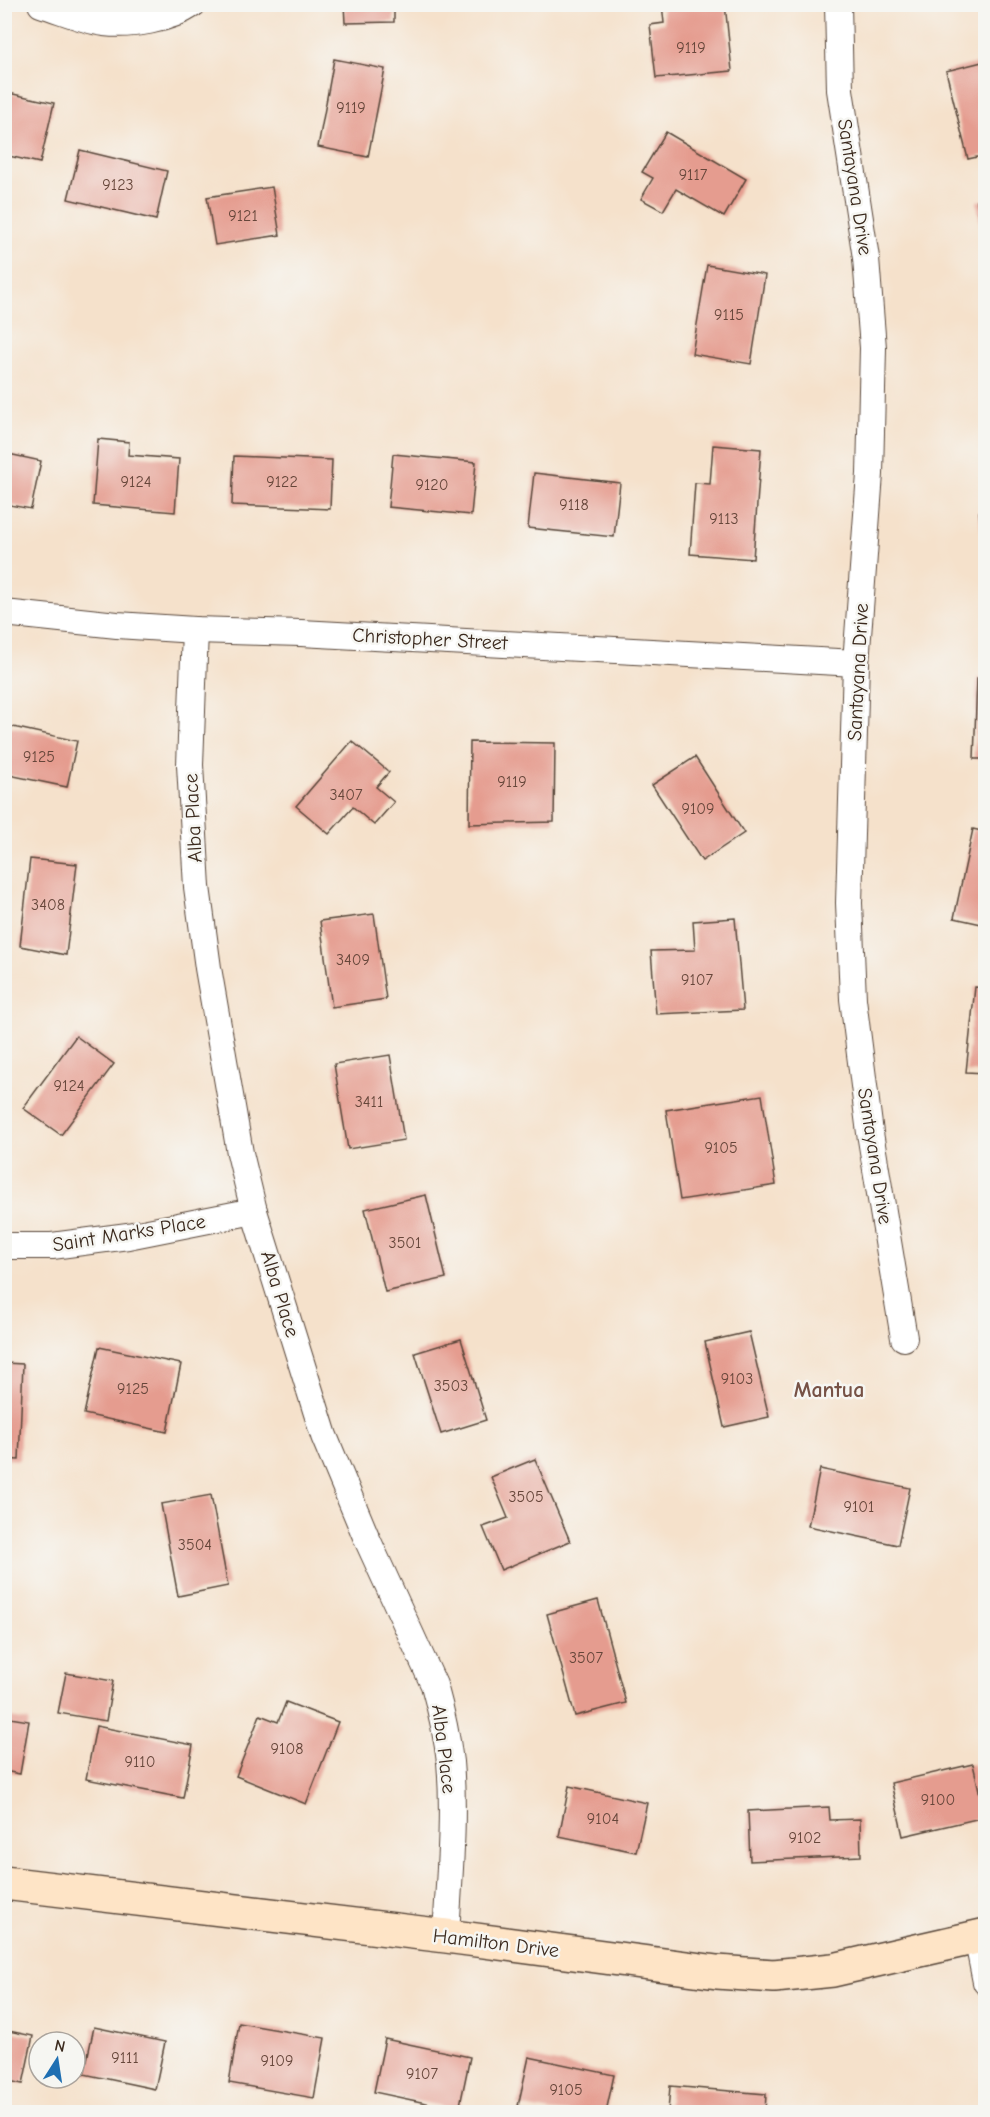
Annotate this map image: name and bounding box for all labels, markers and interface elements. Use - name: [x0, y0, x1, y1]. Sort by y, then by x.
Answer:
- house number: 9119: [676, 39, 706, 57]
- house number: 9119: [336, 99, 366, 117]
- street label: Santayana Drive: [833, 117, 877, 257]
- house number: 9117: [679, 166, 708, 184]
- house number: 9123: [102, 176, 134, 194]
- house number: 9121: [228, 207, 258, 225]
- house number: 9115: [714, 306, 744, 324]
- house number: 9124: [121, 473, 151, 491]
- house number: 9122: [266, 473, 298, 491]
- house number: 9120: [416, 476, 448, 494]
- house number: 9118: [559, 496, 589, 514]
- house number: 9113: [709, 510, 739, 528]
- street label: Santayana Drive: [843, 603, 873, 741]
- street label: Christopher Street: [352, 623, 510, 655]
- house number: 9125: [23, 748, 55, 766]
- street label: Alba Place: [179, 773, 207, 863]
- house number: 9119: [497, 773, 527, 791]
- house number: 3407: [329, 786, 363, 804]
- house number: 9109: [681, 800, 715, 818]
- house number: 3408: [31, 896, 65, 914]
- house number: 3409: [336, 951, 370, 969]
- house number: 9107: [681, 971, 713, 989]
- house number: 9124: [54, 1077, 84, 1095]
- street label: Santayana Drive: [853, 1086, 897, 1226]
- house number: 3411: [355, 1093, 383, 1111]
- house number: 9105: [704, 1139, 738, 1157]
- street label: Saint Marks Place: [51, 1210, 207, 1256]
- house number: 3501: [389, 1234, 421, 1252]
- street label: Alba Place: [256, 1248, 304, 1340]
- house number: 9103: [721, 1370, 753, 1388]
- house number: 3503: [434, 1377, 468, 1395]
- district label: Mantua: [794, 1377, 864, 1403]
- house number: 9125: [117, 1380, 149, 1398]
- house number: 3505: [508, 1488, 544, 1506]
- house number: 9101: [844, 1498, 874, 1516]
- house number: 3504: [178, 1536, 212, 1554]
- house number: 3507: [569, 1649, 603, 1667]
- street label: Alba Place: [427, 1703, 461, 1795]
- house number: 9108: [271, 1740, 303, 1758]
- house number: 9110: [125, 1753, 155, 1771]
- house number: 9100: [921, 1791, 955, 1809]
- house number: 9104: [587, 1810, 619, 1828]
- house number: 9102: [789, 1829, 821, 1847]
- street label: Hamilton Drive: [432, 1924, 560, 1962]
- north arrow: [27, 2030, 87, 2090]
- text: N: [53, 2036, 67, 2056]
- house number: 9111: [111, 2049, 139, 2067]
- house number: 9109: [260, 2052, 294, 2070]
- house number: 9107: [406, 2065, 438, 2083]
- house number: 9105: [549, 2081, 583, 2099]

